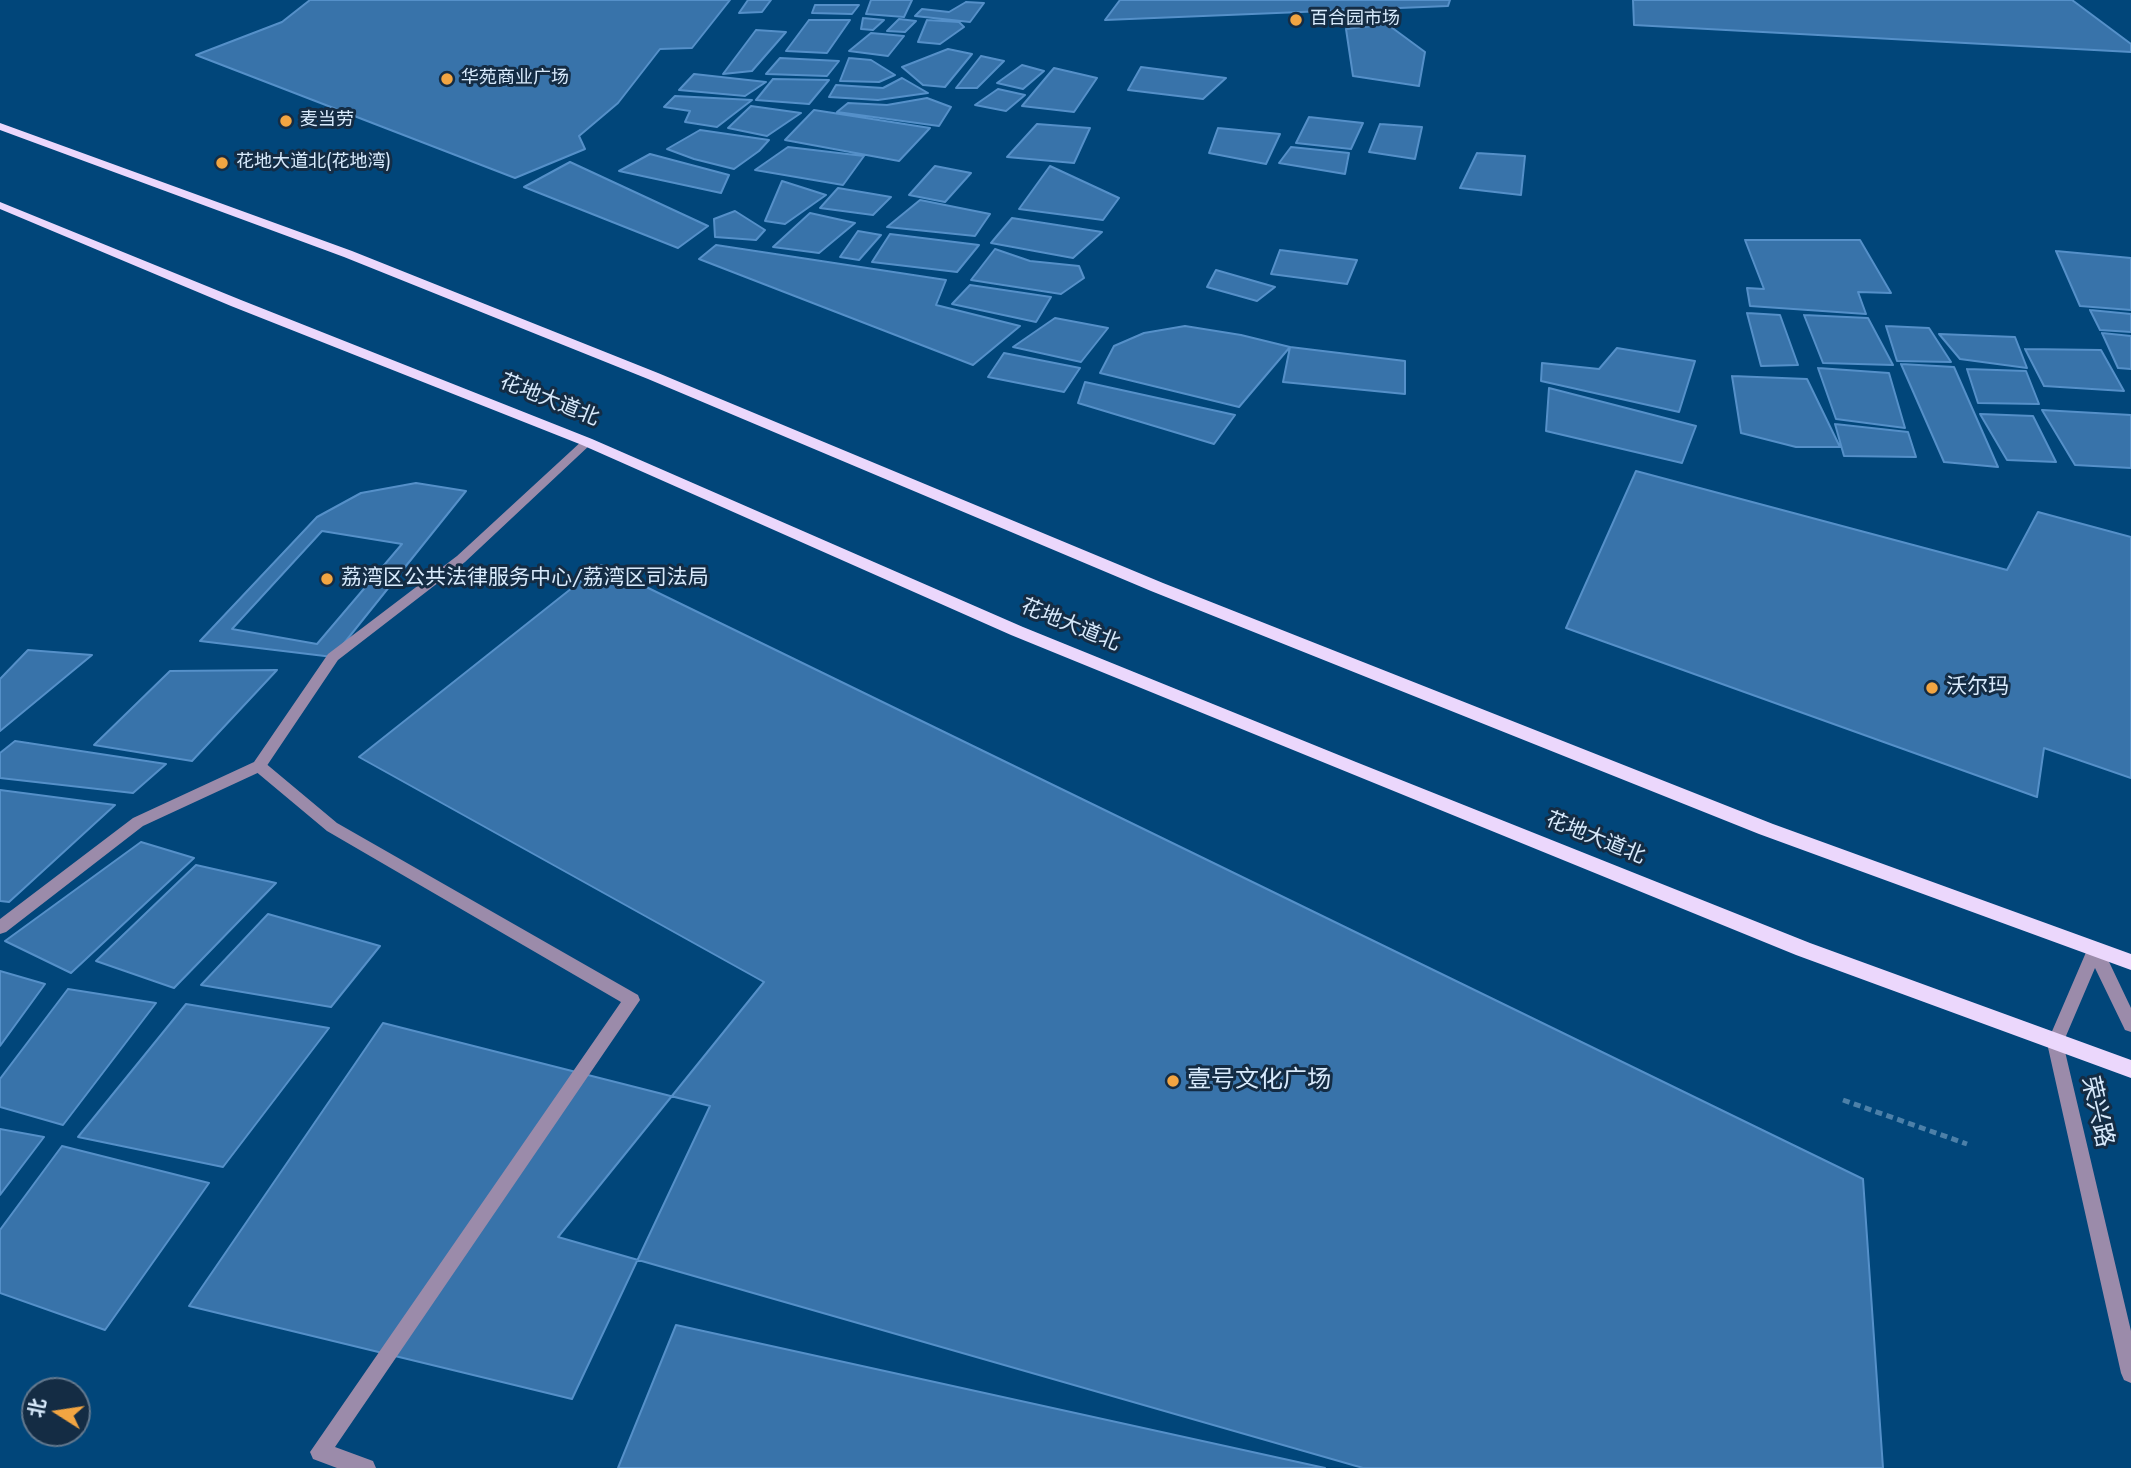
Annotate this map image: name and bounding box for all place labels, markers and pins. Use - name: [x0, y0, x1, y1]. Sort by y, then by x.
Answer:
- place label: 百合园市场: [1310, 9, 1400, 31]
- marker: 百合园市场: [1288, 12, 1304, 28]
- place label: 华苑商业广场: [461, 68, 569, 90]
- marker: 华苑商业广场: [439, 71, 455, 87]
- place label: 麦当劳: [300, 110, 354, 132]
- marker: 麦当劳: [278, 113, 294, 129]
- place label: 花地大道北(花地湾): [236, 152, 391, 174]
- marker: 花地大道北(花地湾): [214, 155, 230, 171]
- place label: 荔湾区公共法律服务中心/荔湾区司法局: [341, 566, 709, 592]
- marker: 荔湾区公共法律服务中心/荔湾区司法局: [319, 571, 335, 587]
- place label: 沃尔玛: [1946, 675, 2009, 701]
- marker: 沃尔玛: [1924, 680, 1940, 696]
- place label: 壹号文化广场: [1187, 1067, 1331, 1095]
- marker: 壹号文化广场: [1165, 1073, 1181, 1089]

